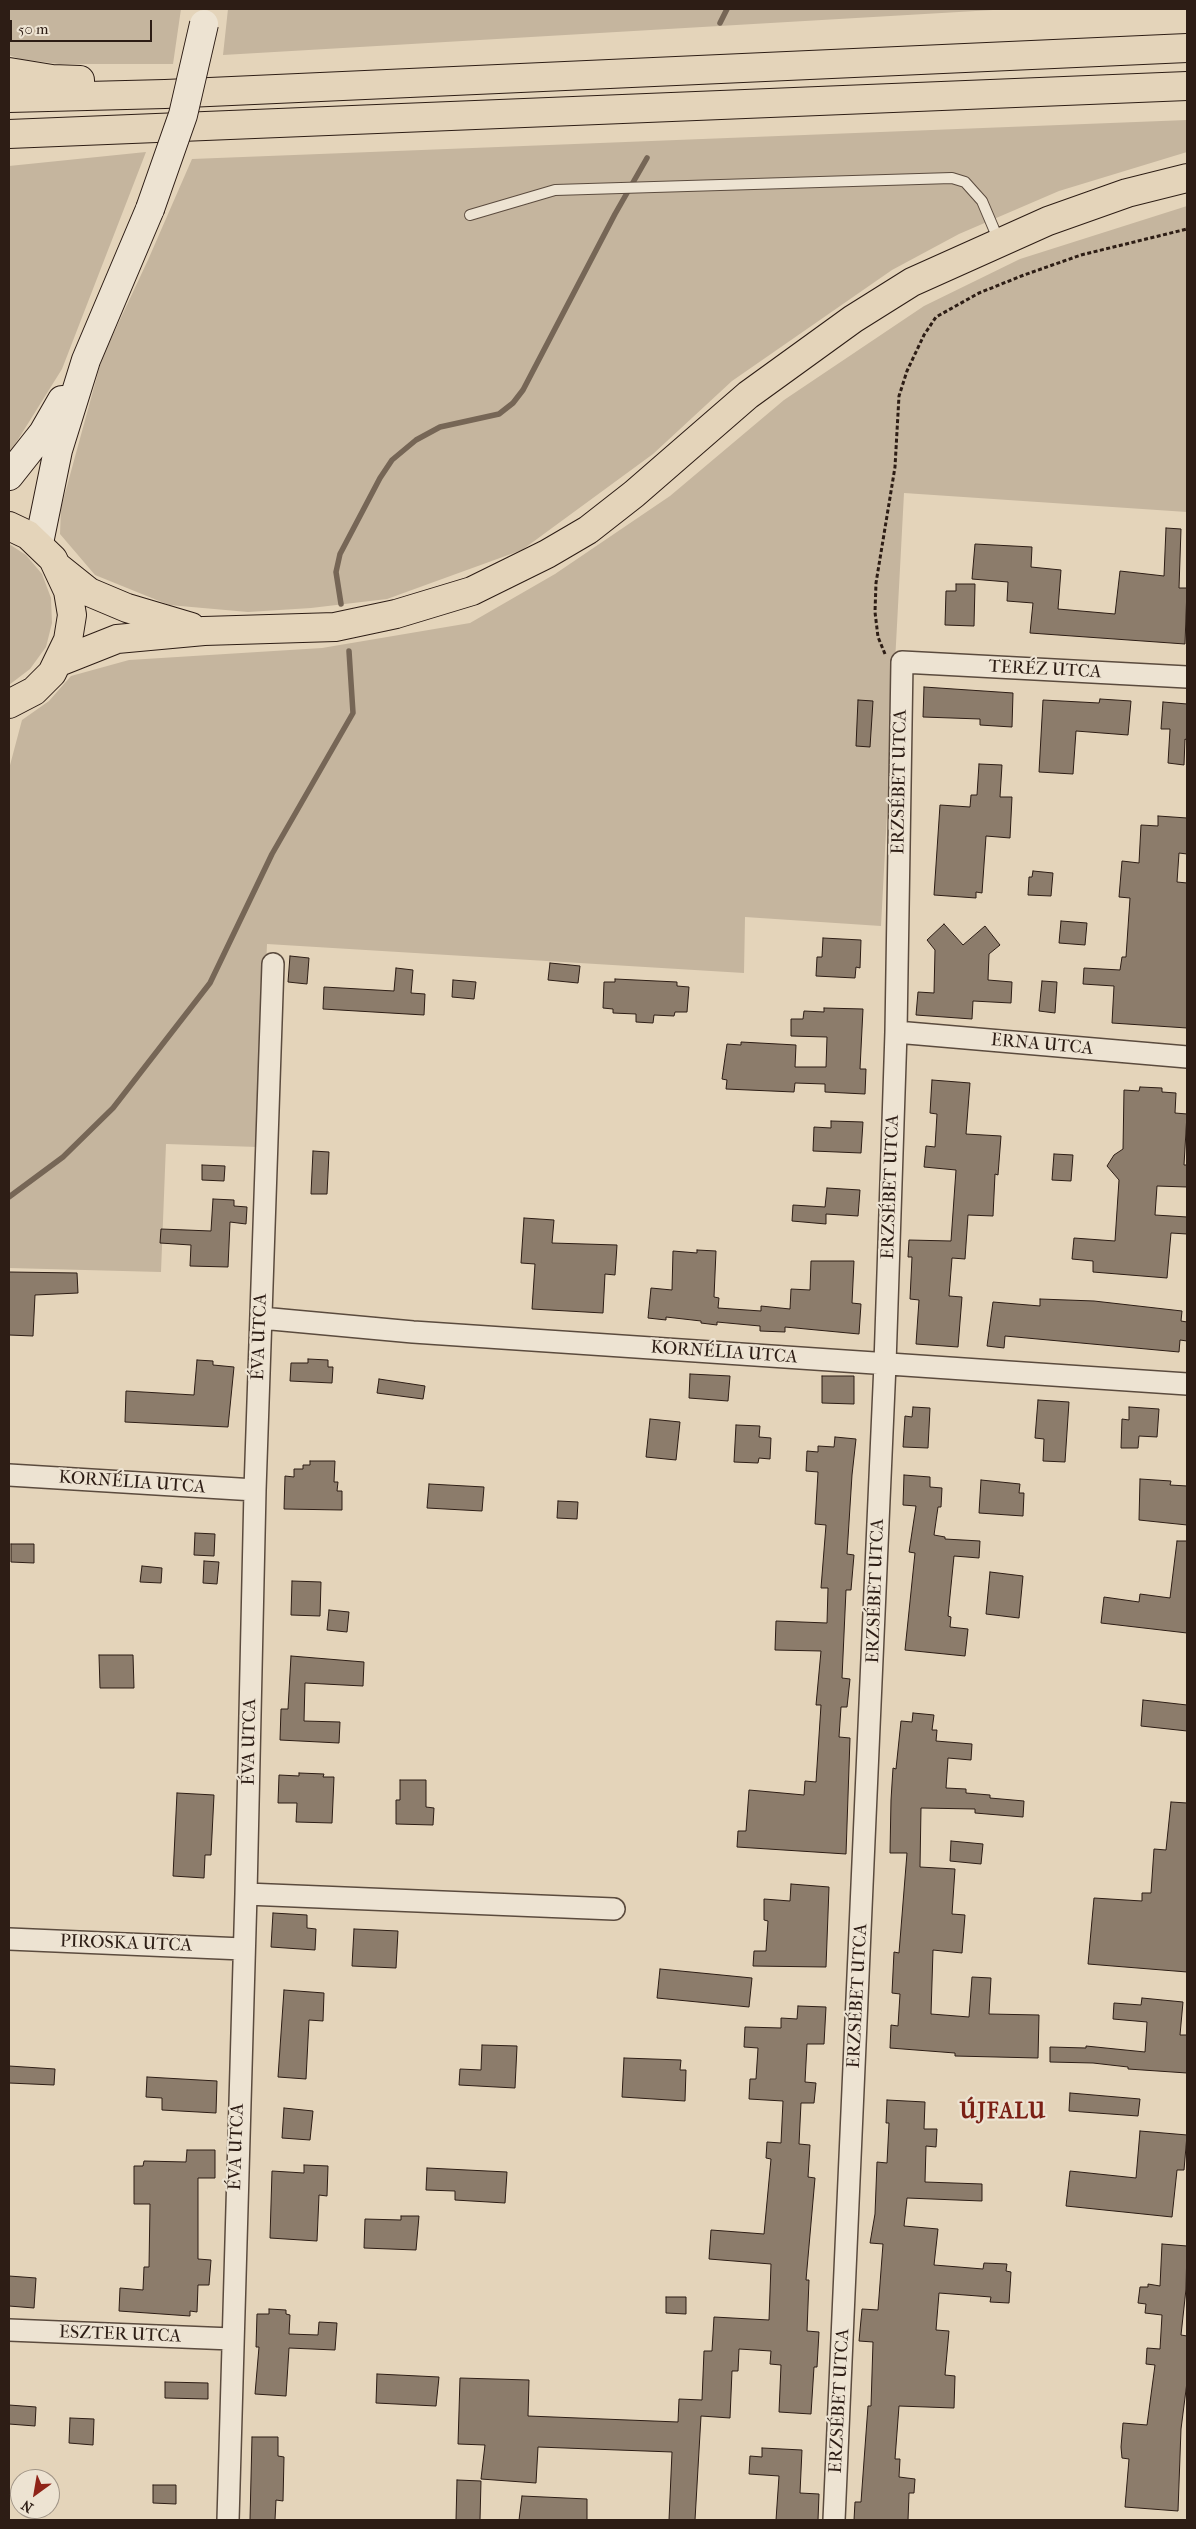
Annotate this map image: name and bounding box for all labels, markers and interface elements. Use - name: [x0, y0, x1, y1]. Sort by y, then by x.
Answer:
- scale bar: [12, 10, 155, 42]
- text: 50 m: [18, 20, 48, 38]
- street label: TERÉZ UTCA: [988, 656, 1102, 684]
- street label: ERZSÉBET UTCA: [888, 709, 912, 855]
- street label: ERNA UTCA: [990, 1030, 1094, 1060]
- street label: ERZSÉBET UTCA: [878, 1114, 904, 1260]
- street label: ÉVA UTCA: [248, 1293, 272, 1381]
- street label: KORNÉLIA UTCA: [650, 1337, 798, 1369]
- street label: KORNÉLIA UTCA: [58, 1467, 206, 1499]
- street label: ERZSÉBET UTCA: [863, 1518, 889, 1664]
- street label: ÉVA UTCA: [238, 1698, 262, 1786]
- street label: ERZSÉBET UTCA: [843, 1923, 873, 2069]
- street label: PIROSKA UTCA: [60, 1931, 192, 1957]
- district label: ÚJFALU: [959, 2100, 1047, 2126]
- street label: ÉVA UTCA: [225, 2103, 249, 2191]
- street label: ESZTER UTCA: [59, 2322, 181, 2348]
- street label: ERZSÉBET UTCA: [825, 2328, 855, 2474]
- north arrow: [10, 2469, 60, 2519]
- text: N: [18, 2496, 36, 2516]

